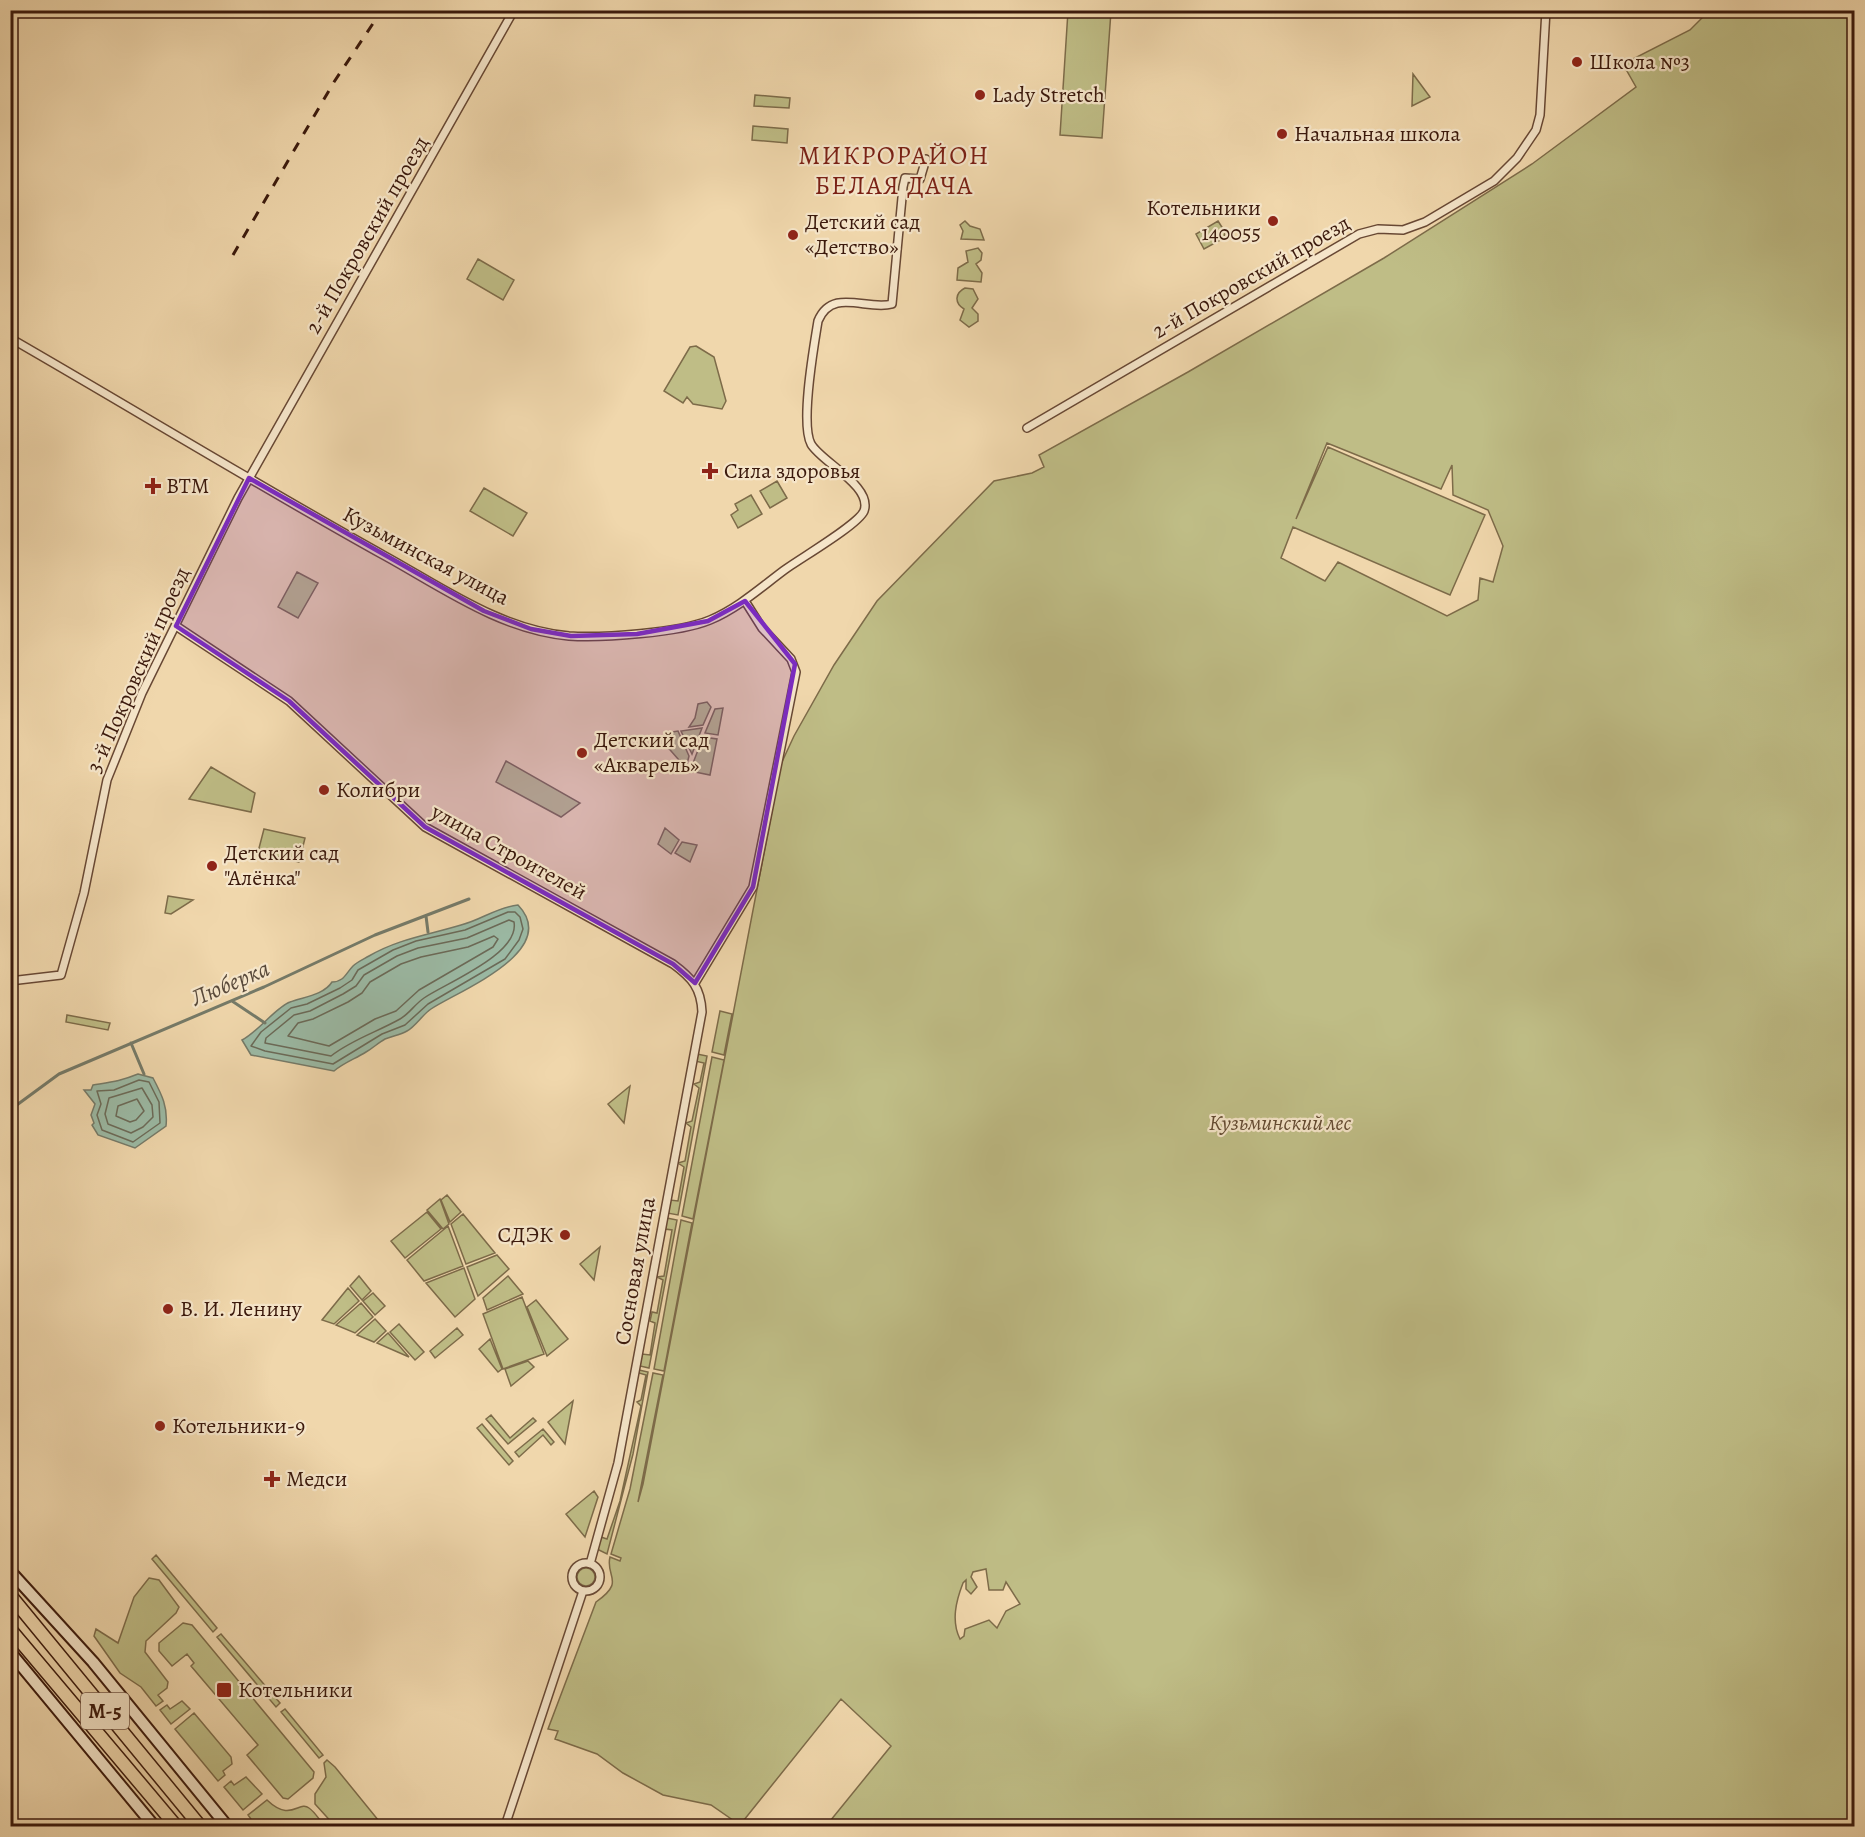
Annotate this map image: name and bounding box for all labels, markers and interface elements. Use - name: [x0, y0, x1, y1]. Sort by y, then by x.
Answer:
- place label: Школа №3: [1589, 47, 1690, 77]
- marker: Школа №3: [1570, 55, 1584, 69]
- place label: Lady Stretch: [992, 80, 1105, 110]
- marker: Lady Stretch: [973, 88, 987, 102]
- place label: Начальная школа: [1294, 119, 1461, 149]
- marker: Начальная школа: [1275, 127, 1289, 141]
- street label: 2-й Покровский проезд: [298, 131, 436, 339]
- district label: МИКРОРАЙОН БЕЛАЯ ДАЧА: [798, 138, 990, 203]
- place label: Котельники 140055: [1146, 193, 1261, 248]
- place label: Детский сад «Детство»: [805, 207, 920, 262]
- street label: 2-й Покровский проезд: [1147, 208, 1355, 346]
- marker: Котельники 140055: [1266, 214, 1280, 228]
- marker: Детский сад «Детство»: [786, 228, 800, 242]
- place label: Сила здоровья: [724, 456, 860, 486]
- marker: Сила здоровья: [701, 462, 719, 480]
- place label: ВТМ: [166, 471, 209, 501]
- marker: ВТМ: [144, 477, 162, 495]
- street label: Кузьминская улица: [337, 499, 515, 613]
- street label: 3-й Покровский проезд: [79, 562, 197, 778]
- place label: Детский сад «Акварель»: [594, 725, 709, 780]
- marker: Детский сад «Акварель»: [575, 746, 589, 760]
- place label: Колибри: [336, 775, 420, 805]
- marker: Колибри: [317, 783, 331, 797]
- street label: улица Строителей: [425, 796, 592, 907]
- place label: Детский сад "Алёнка": [224, 838, 339, 893]
- marker: Детский сад "Алёнка": [205, 859, 219, 873]
- water label: Люберка: [185, 952, 274, 1014]
- park label: Кузьминский лес: [1209, 1108, 1351, 1138]
- street label: Сосновая улица: [607, 1194, 663, 1347]
- place label: СДЭК: [498, 1220, 553, 1250]
- marker: СДЭК: [558, 1228, 572, 1242]
- place label: В. И. Ленину: [180, 1294, 303, 1324]
- marker: В. И. Ленину: [161, 1302, 175, 1316]
- place label: Котельники-9: [172, 1411, 305, 1441]
- marker: Котельники-9: [153, 1419, 167, 1433]
- place label: Медси: [286, 1464, 347, 1494]
- marker: Медси: [263, 1470, 281, 1488]
- place label: Котельники: [238, 1675, 353, 1705]
- marker: Котельники: [215, 1681, 233, 1699]
- road number: М-5: [81, 1693, 129, 1729]

